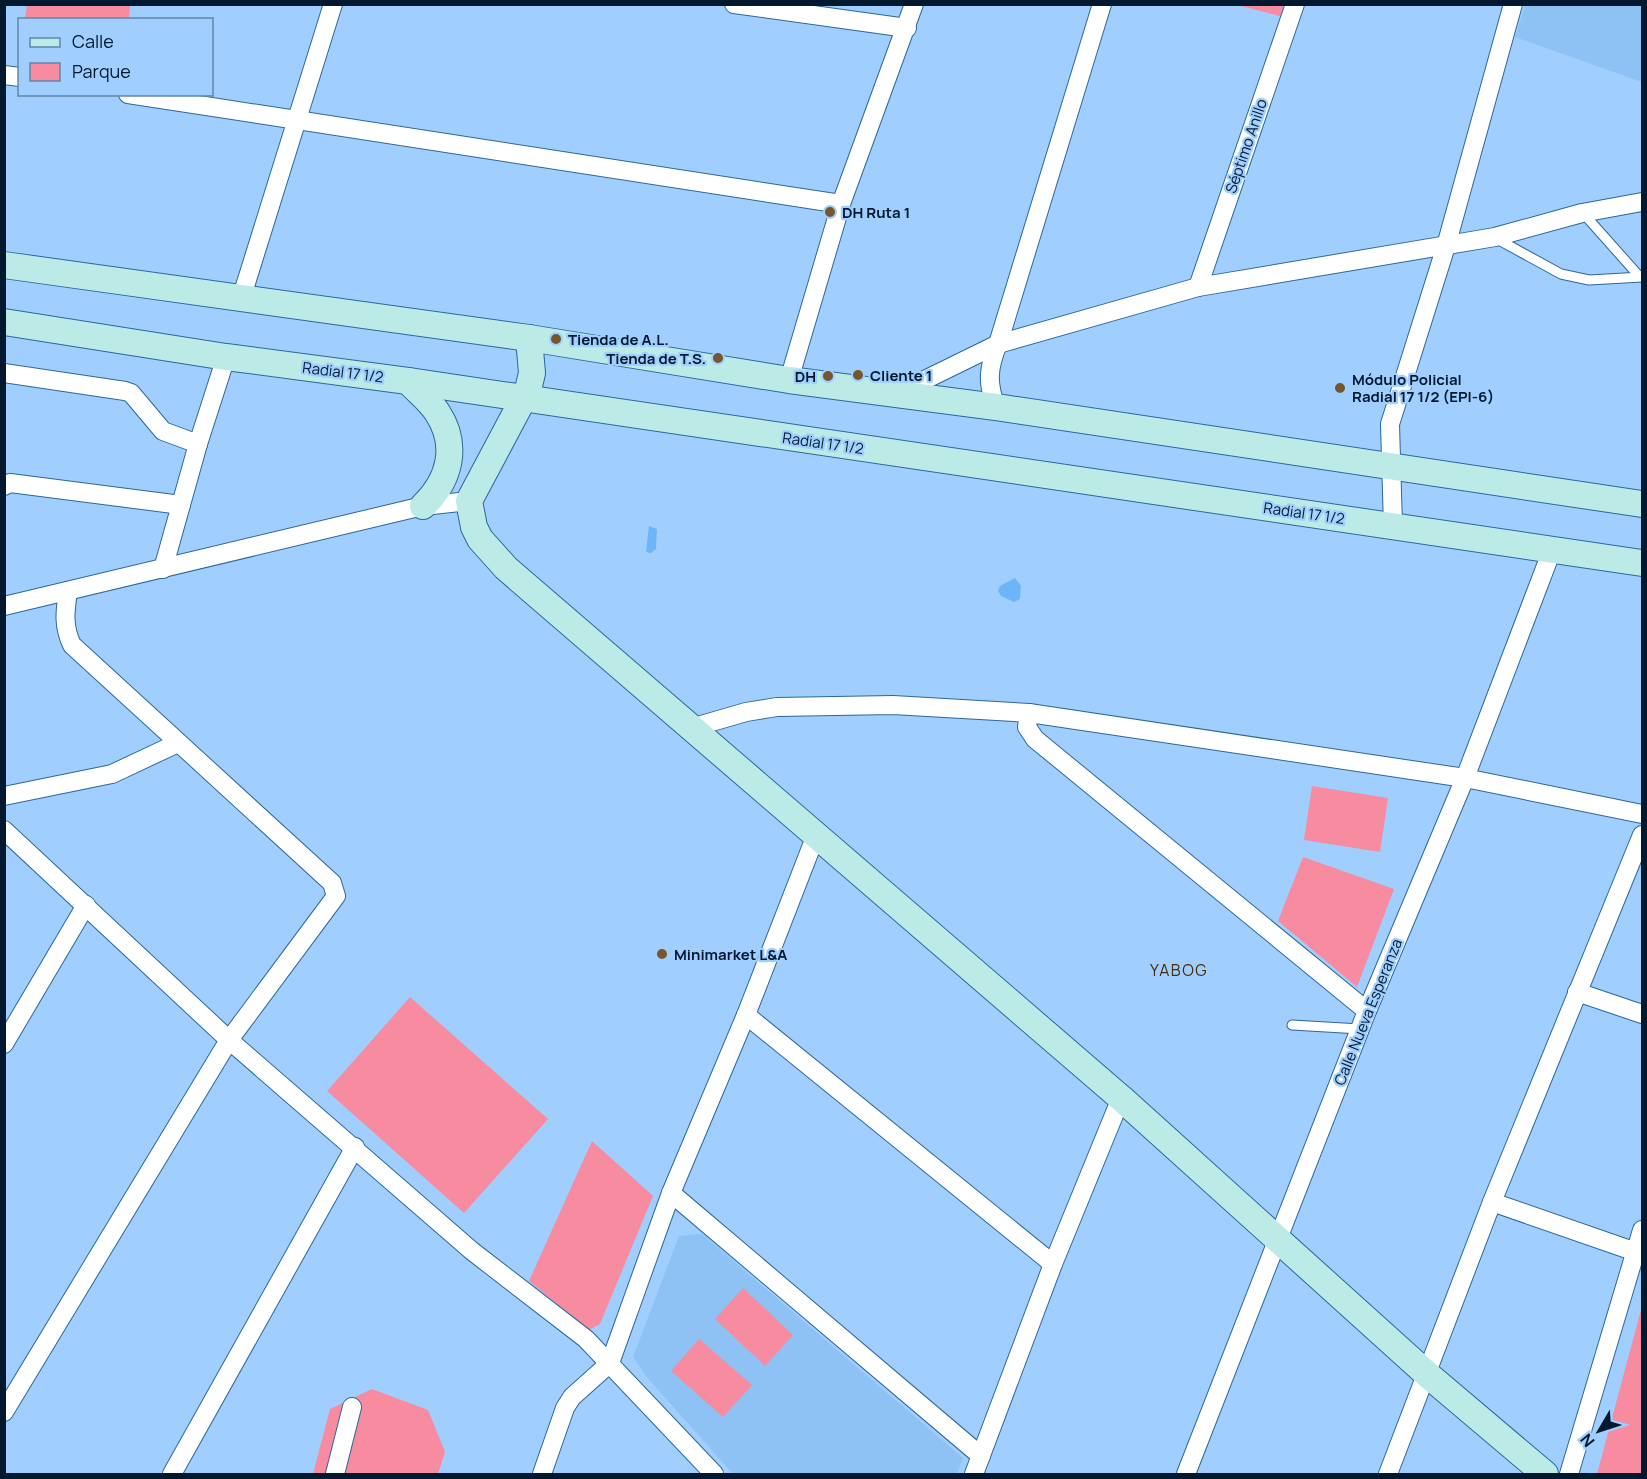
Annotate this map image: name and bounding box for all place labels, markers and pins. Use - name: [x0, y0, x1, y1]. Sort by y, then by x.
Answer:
- place label: DH Ruta 1: [842, 202, 910, 223]
- marker: DH Ruta 1: [823, 205, 837, 219]
- place label: Tienda de A.L.: [568, 329, 669, 350]
- marker: Tienda de A.L.: [549, 332, 563, 346]
- place label: Tienda de T.S.: [606, 348, 706, 369]
- marker: Tienda de T.S.: [711, 351, 725, 365]
- place label: Cliente 1: [870, 365, 932, 386]
- place label: DH: [795, 366, 816, 387]
- marker: Cliente 1: [851, 368, 865, 382]
- marker: DH: [821, 369, 835, 383]
- place label: Módulo Policial Radial 17 1/2 (EPI-6): [1352, 369, 1494, 407]
- marker: Módulo Policial Radial 17 1/2 (EPI-6): [1333, 381, 1347, 395]
- place label: Minimarket L&A: [674, 944, 787, 965]
- marker: Minimarket L&A: [655, 947, 669, 961]

